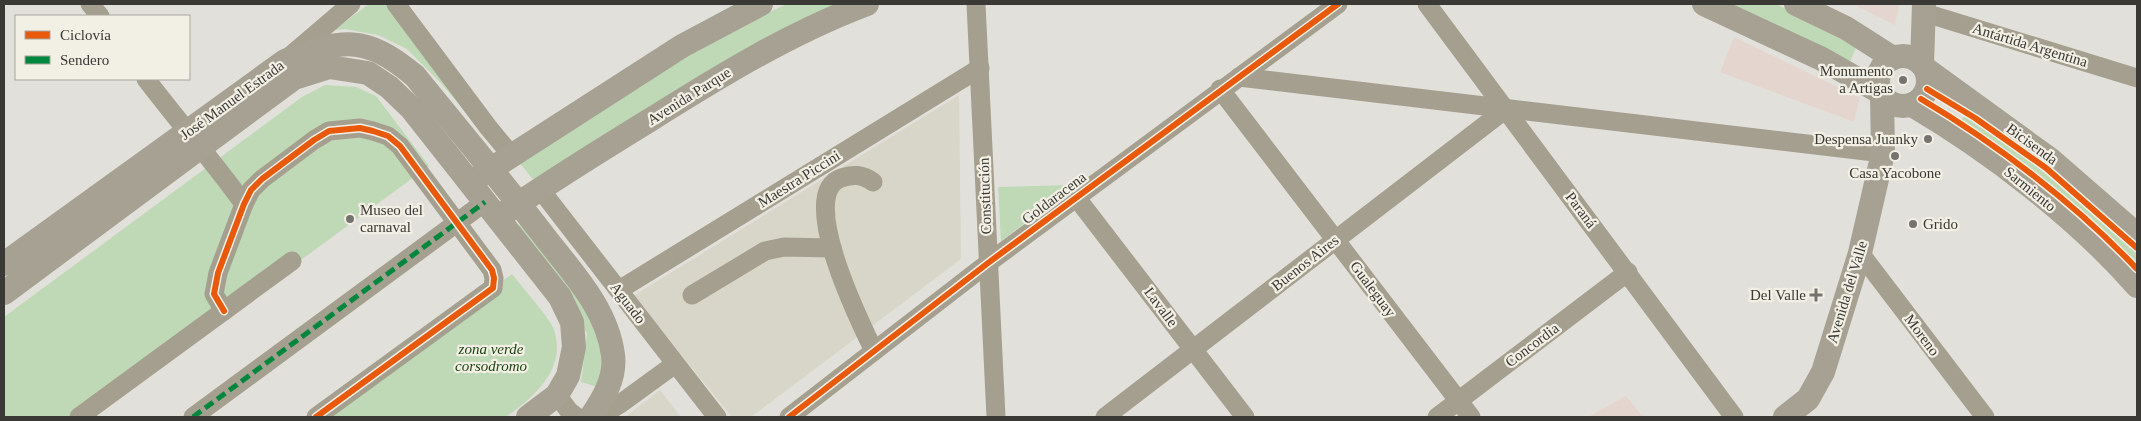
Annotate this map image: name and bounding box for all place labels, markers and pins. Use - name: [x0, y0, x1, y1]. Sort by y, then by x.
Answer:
- place label: Monumento a Artigas: [1820, 63, 1893, 96]
- marker: Monumento a Artigas: [1897, 74, 1909, 86]
- place label: Despensa Juanky: [1814, 131, 1918, 147]
- marker: Despensa Juanky: [1922, 133, 1934, 145]
- marker: Casa Yacobone: [1889, 150, 1901, 162]
- place label: Casa Yacobone: [1849, 165, 1941, 181]
- place label: Museo del carnaval: [360, 202, 423, 235]
- marker: Museo del carnaval: [344, 213, 356, 225]
- place label: Grido: [1923, 216, 1958, 232]
- marker: Grido: [1907, 218, 1919, 230]
- place label: Del Valle: [1750, 287, 1806, 303]
- marker: Del Valle: [1810, 289, 1822, 301]

